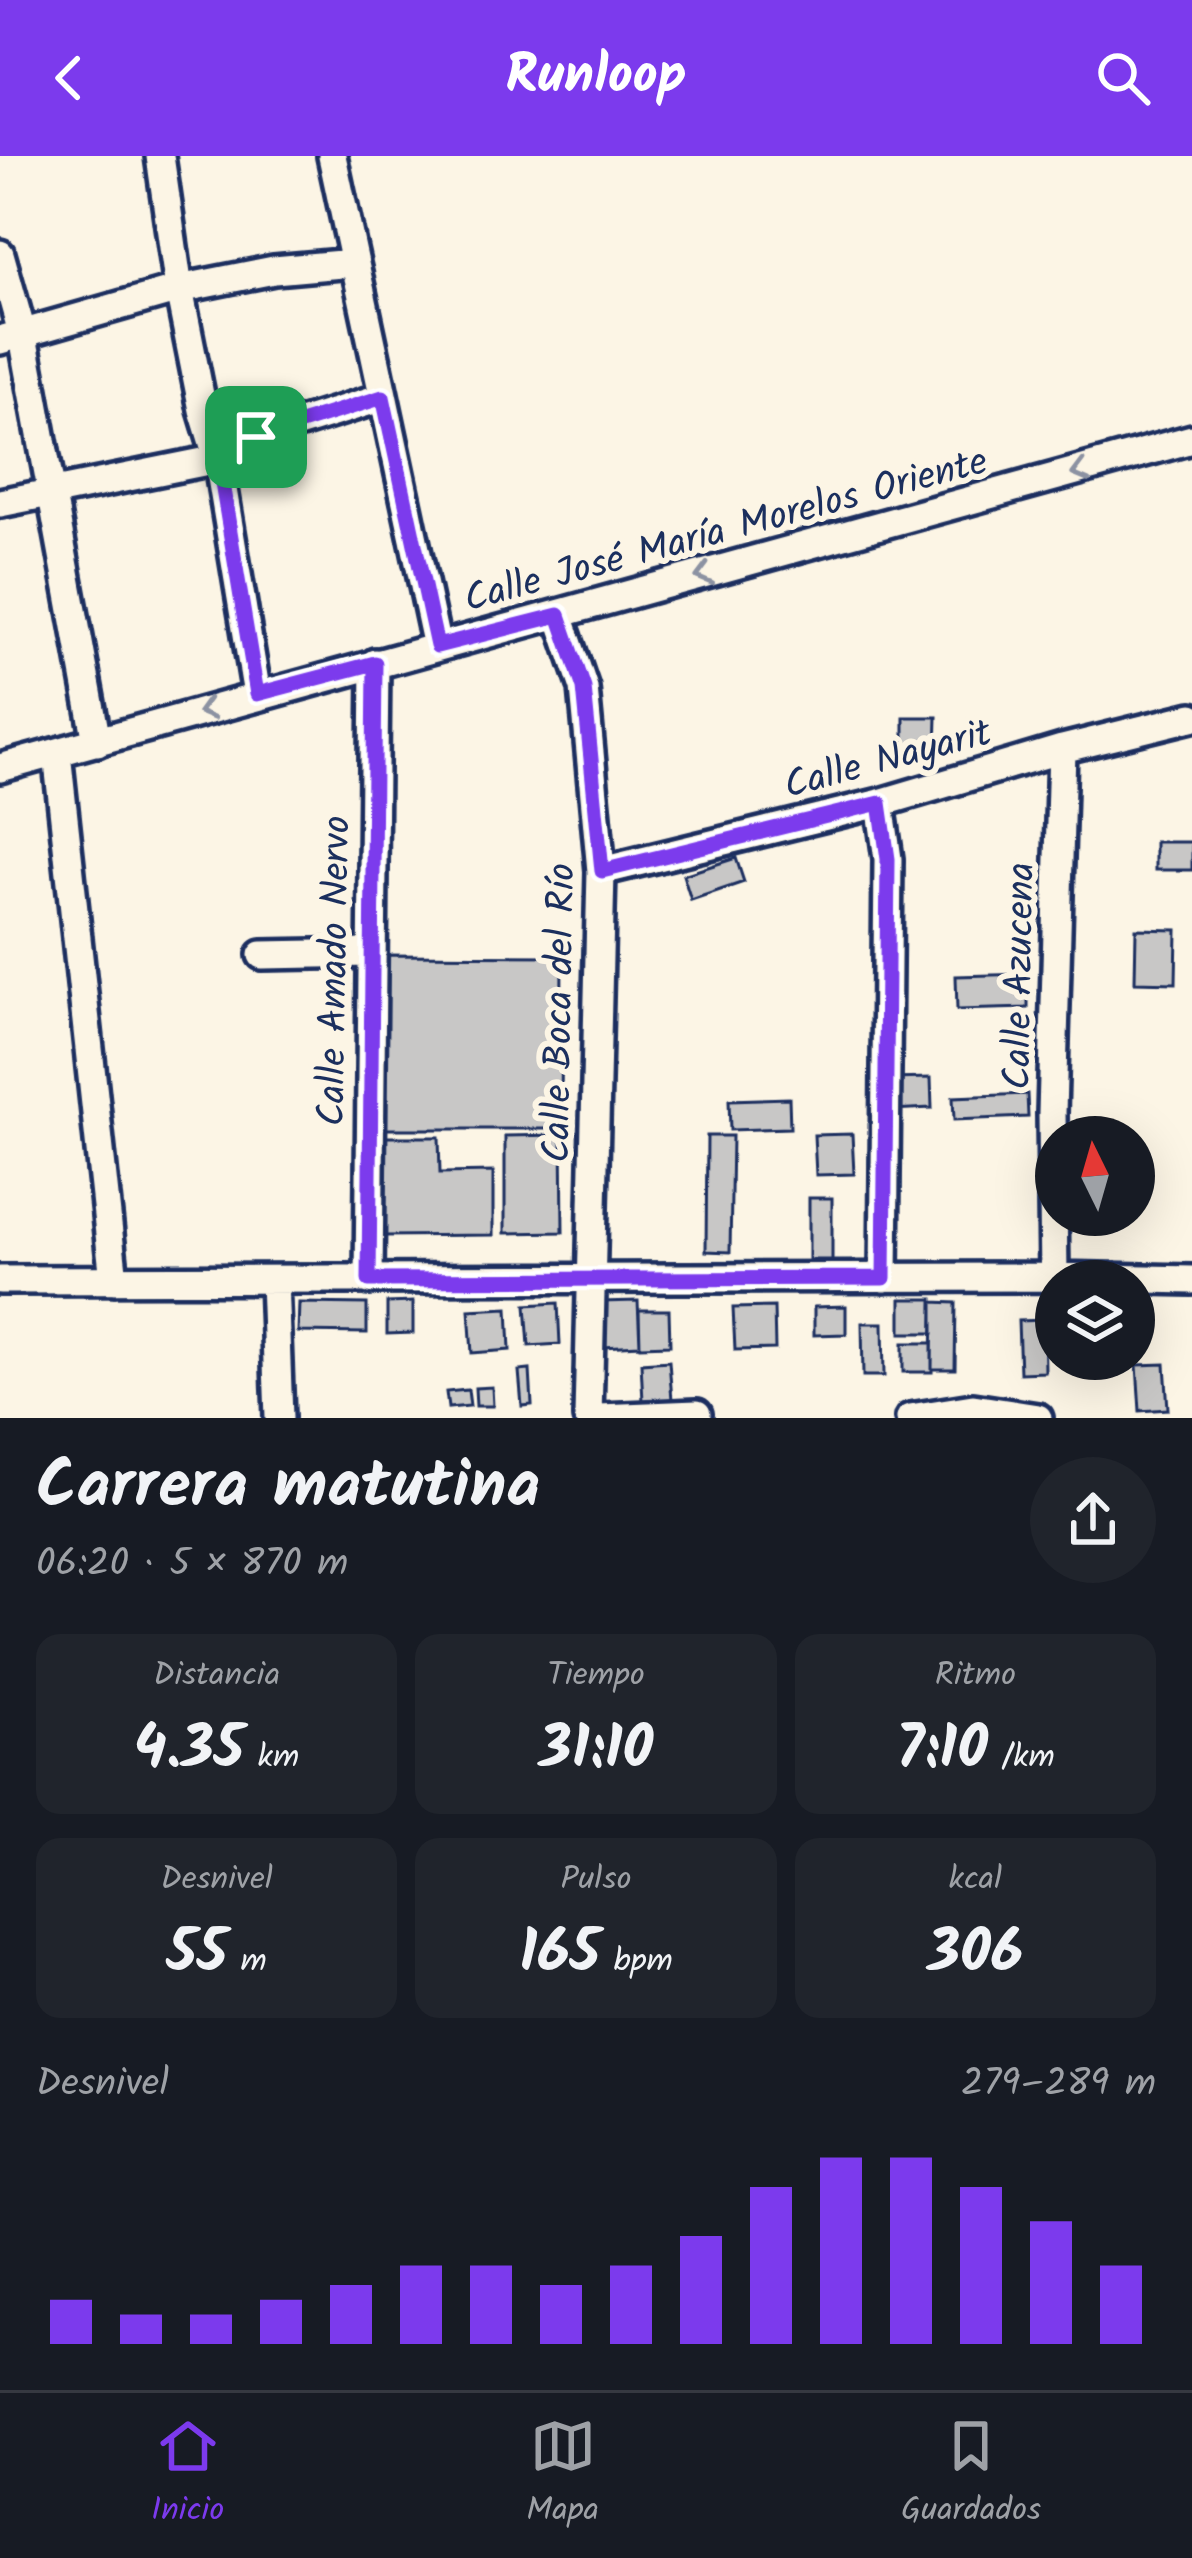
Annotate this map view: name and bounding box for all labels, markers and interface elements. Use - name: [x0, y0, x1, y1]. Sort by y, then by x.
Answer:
- text: Runloop: [505, 35, 687, 121]
- icon: back: [36, 45, 102, 111]
- icon: search: [1090, 45, 1156, 111]
- pin: [205, 386, 307, 488]
- icon: arrive: [223, 404, 289, 470]
- street label: Calle José María Morelos Oriente: [457, 432, 995, 632]
- one-way arrow: [1070, 457, 1090, 482]
- one-way arrow: [694, 561, 714, 586]
- one-way arrow: [196, 696, 217, 721]
- street label: Calle Nayarit: [777, 703, 1000, 818]
- street label: Calle Amado Nervo: [302, 815, 370, 1127]
- street label: Calle Azucena: [988, 862, 1054, 1090]
- street label: Calle Boca del Río: [527, 863, 595, 1163]
- north arrow: [1035, 1116, 1155, 1236]
- map controls: [1035, 1116, 1155, 1380]
- button: layers: [1035, 1260, 1155, 1380]
- text: Carrera matutina: [36, 1436, 540, 1541]
- button: share: [1030, 1457, 1156, 1583]
- text: 06:20 · 5 × 870 m: [36, 1534, 348, 1596]
- text: Distancia: [153, 1650, 280, 1703]
- text: Tiempo: [547, 1650, 645, 1703]
- text: Ritmo: [935, 1650, 1016, 1703]
- text: 4.35: [134, 1703, 244, 1799]
- text: 31:10: [539, 1703, 653, 1799]
- text: 7:10: [896, 1703, 988, 1799]
- text: km: [244, 1732, 299, 1785]
- text: /km: [988, 1732, 1055, 1785]
- text: Desnivel: [160, 1854, 273, 1907]
- text: Pulso: [561, 1854, 631, 1907]
- text: kcal: [948, 1854, 1002, 1907]
- text: 55: [167, 1907, 227, 2003]
- text: 165: [519, 1907, 600, 2003]
- text: 306: [927, 1907, 1023, 2003]
- text: m: [227, 1936, 267, 1989]
- text: bpm: [600, 1936, 673, 1989]
- text: Desnivel: [36, 2054, 169, 2116]
- text: 279–289 m: [961, 2054, 1156, 2116]
- tab: Inicio: [151, 2413, 224, 2538]
- tab: Mapa: [526, 2413, 599, 2538]
- tab: Guardados: [901, 2413, 1041, 2538]

